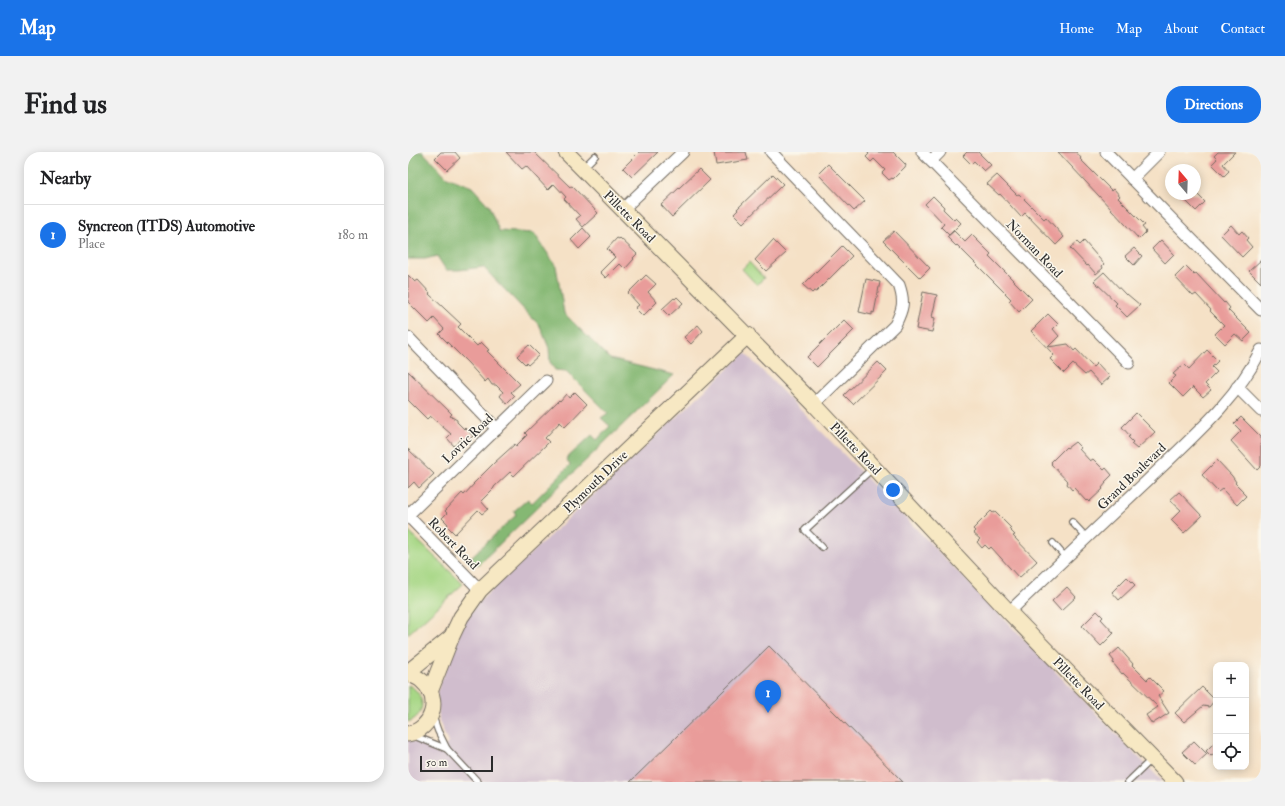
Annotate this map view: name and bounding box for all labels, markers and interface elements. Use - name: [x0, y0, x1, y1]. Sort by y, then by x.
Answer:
- text: Map: [20, 16, 56, 40]
- text: Home: [1059, 20, 1094, 37]
- text: Map: [1116, 20, 1142, 37]
- text: About: [1164, 20, 1198, 37]
- text: Contact: [1220, 20, 1265, 37]
- button: Directions: [1166, 86, 1261, 123]
- text: Find us: [24, 87, 107, 122]
- north arrow: [1165, 164, 1201, 200]
- text: Nearby: [40, 168, 91, 189]
- street label: Pillette Road: [600, 187, 659, 246]
- street label: Norman Road: [1003, 216, 1066, 281]
- text: Syncreon (ITDS) Automotive: [78, 217, 255, 236]
- text: 1: [51, 227, 55, 243]
- text: 180 m: [338, 227, 368, 243]
- text: Place: [78, 236, 105, 252]
- street label: Lovric Road: [439, 410, 497, 467]
- street label: Pillette Road: [826, 419, 885, 479]
- street label: Grand Boulevard: [1094, 440, 1170, 513]
- street label: Plymouth Drive: [560, 447, 632, 517]
- your location: [883, 480, 903, 500]
- street label: Robert Road: [425, 514, 482, 573]
- street label: Pillette Road: [1049, 654, 1108, 714]
- map controls: [1213, 662, 1249, 770]
- button: +: [1213, 662, 1249, 698]
- pin: 1: [755, 680, 781, 713]
- button: −: [1213, 698, 1249, 734]
- button: locate: [1213, 734, 1249, 770]
- scale bar: [420, 754, 493, 773]
- text: 50 m: [426, 756, 447, 769]

